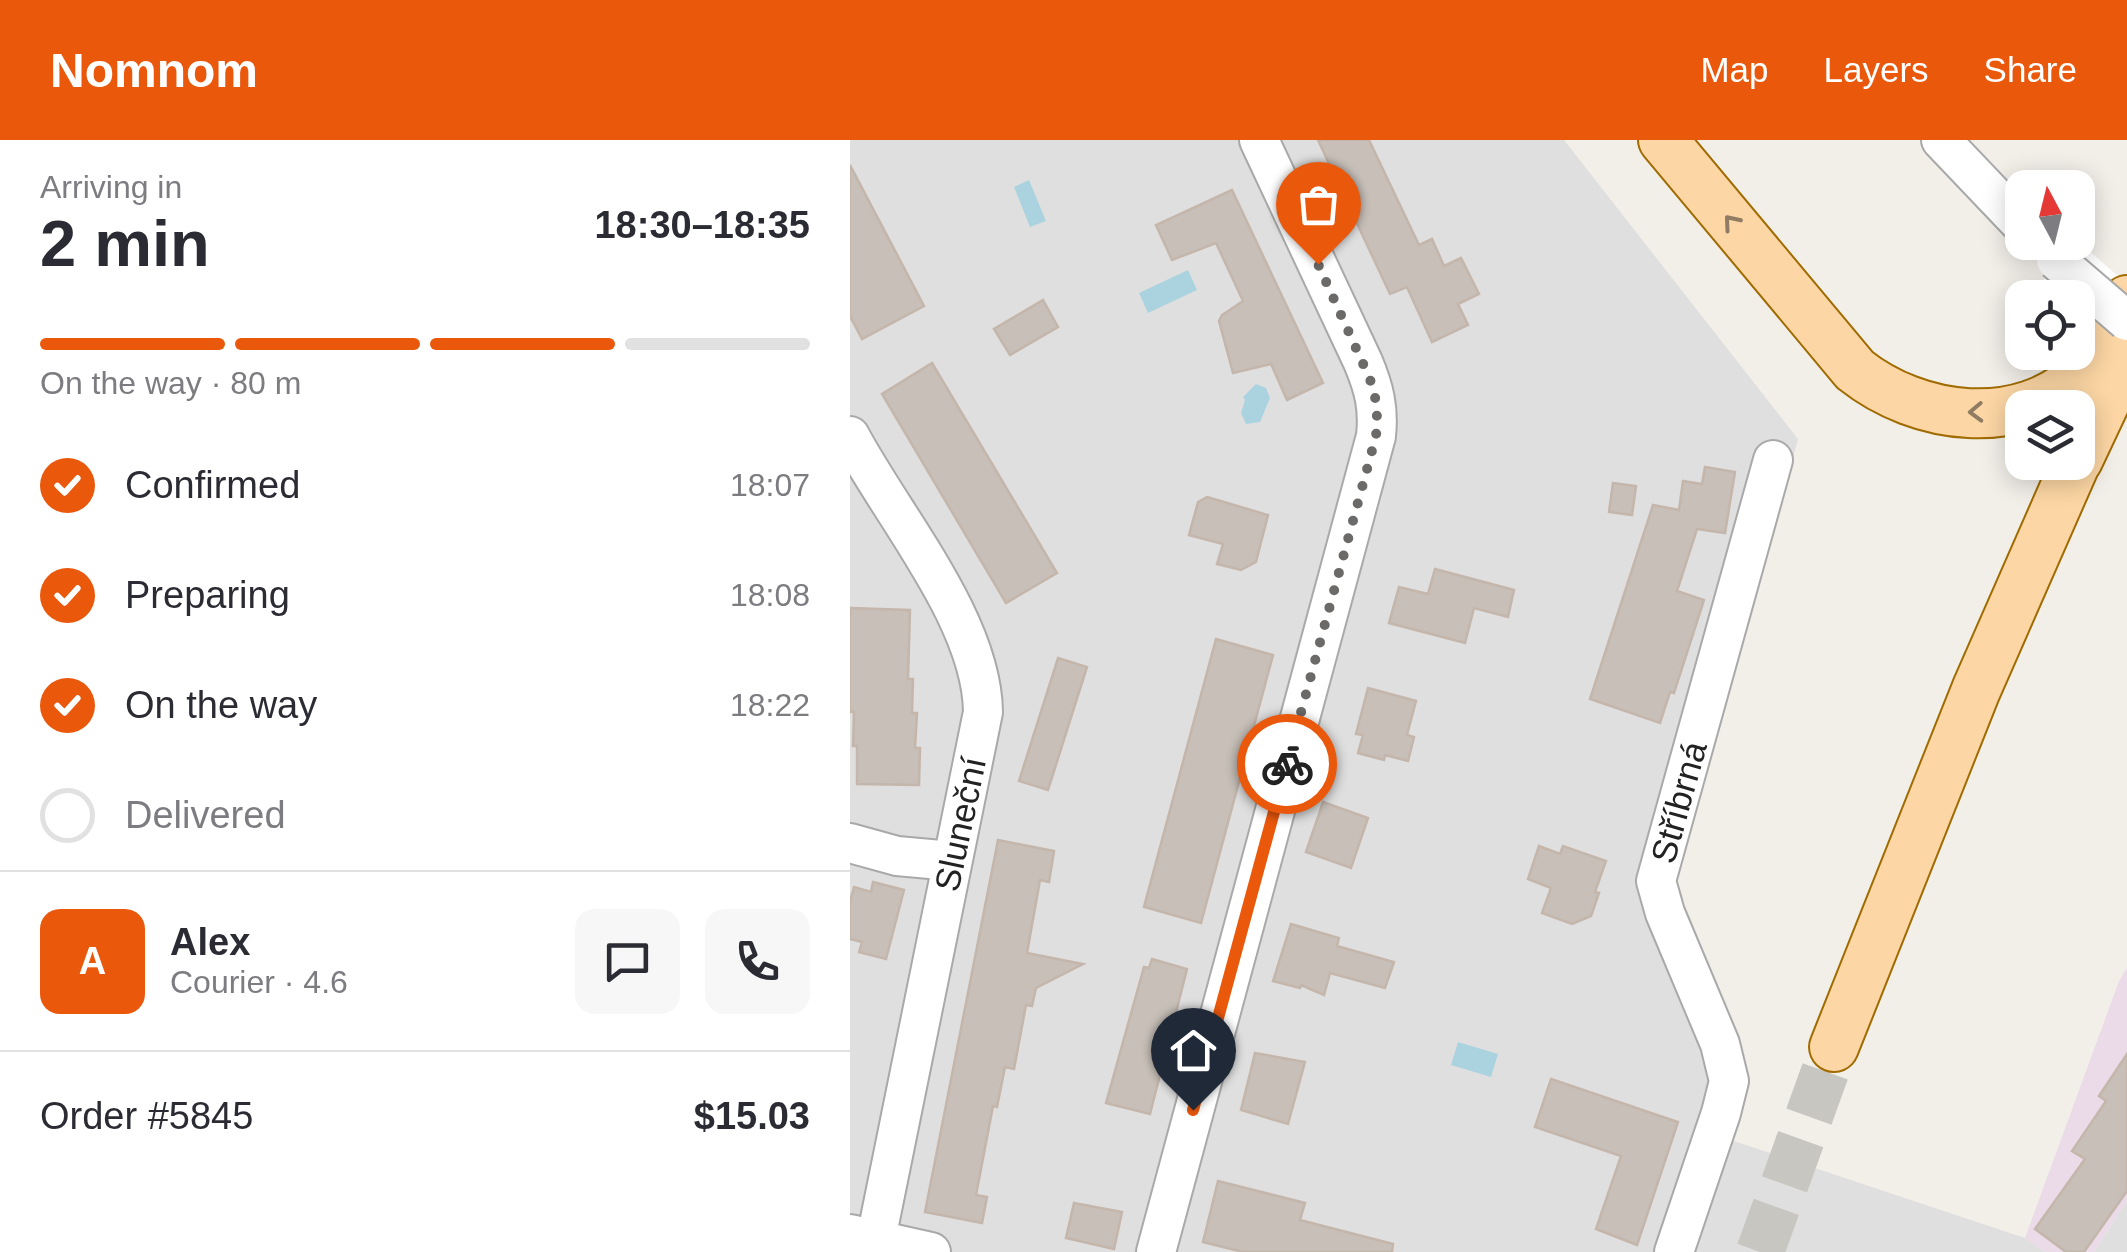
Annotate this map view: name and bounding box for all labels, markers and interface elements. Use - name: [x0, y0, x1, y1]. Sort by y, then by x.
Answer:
- text: Nomnom: [50, 44, 258, 97]
- text: Map: [1700, 50, 1769, 89]
- text: Layers: [1824, 50, 1929, 89]
- text: Share: [1984, 50, 2077, 89]
- pin: [1276, 162, 1361, 265]
- text: Arriving in: [40, 169, 182, 205]
- north arrow: [2005, 170, 2095, 260]
- map controls: [2005, 170, 2095, 480]
- icon: bag: [1291, 177, 1346, 232]
- text: 18:30–18:35: [594, 204, 810, 246]
- text: 2 min: [40, 207, 210, 280]
- one-way arrow: [1725, 216, 1743, 234]
- button: locate: [2005, 280, 2095, 370]
- text: On the way · 80 m: [40, 365, 301, 401]
- button: layers: [2005, 390, 2095, 480]
- one-way arrow: [1967, 401, 1983, 422]
- icon: check: [40, 458, 95, 513]
- text: Confirmed: [125, 464, 300, 506]
- text: 18:07: [730, 467, 810, 503]
- icon: check: [40, 568, 95, 623]
- text: Preparing: [125, 574, 290, 616]
- text: 18:08: [730, 577, 810, 613]
- icon: check: [40, 678, 95, 733]
- text: On the way: [125, 684, 317, 726]
- text: 18:22: [730, 687, 810, 723]
- courier: [1237, 714, 1337, 814]
- street label: Stříbrná: [1642, 736, 1714, 867]
- icon: bike: [1260, 737, 1315, 792]
- street label: Sluneční: [927, 753, 993, 895]
- text: Delivered: [125, 794, 286, 836]
- button: chat: [575, 909, 680, 1014]
- button: phone: [705, 909, 810, 1014]
- text: Alex: [170, 921, 250, 963]
- text: A: [79, 940, 106, 982]
- text: Courier · 4.6: [170, 964, 348, 1000]
- pin: [1151, 1008, 1236, 1111]
- icon: home: [1166, 1023, 1221, 1078]
- text: Order #5845: [40, 1095, 253, 1137]
- text: $15.03: [694, 1095, 810, 1137]

